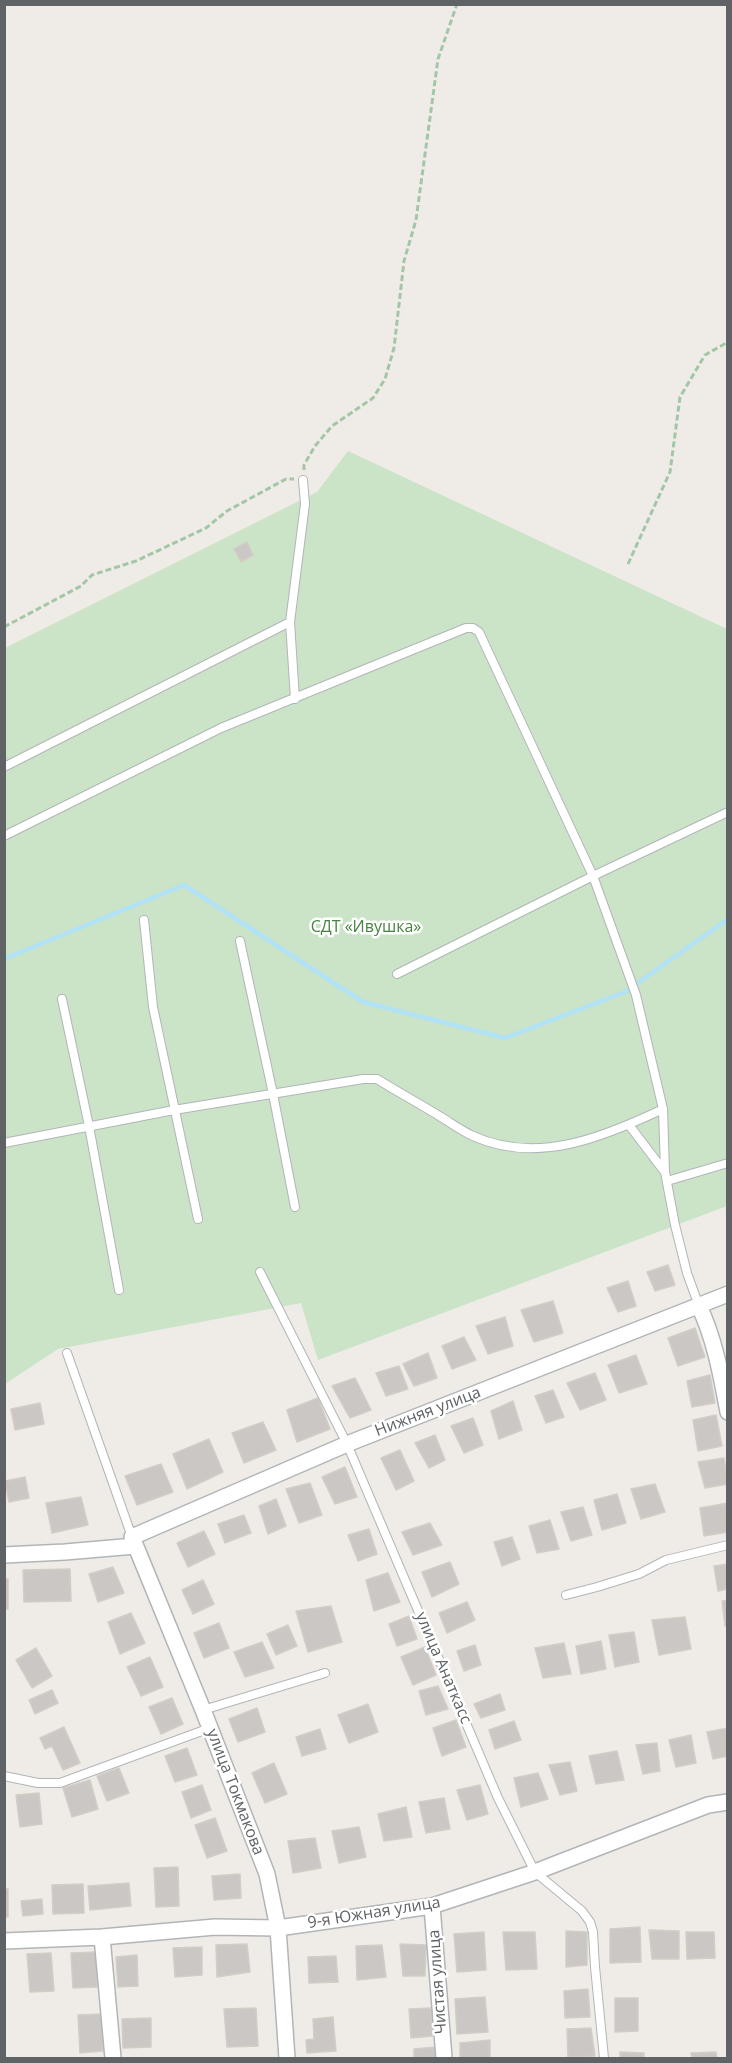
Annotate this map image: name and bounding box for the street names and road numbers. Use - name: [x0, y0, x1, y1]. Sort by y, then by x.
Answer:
- street label: Нижняя улица: [372, 1383, 484, 1441]
- street label: улица Анаткасс: [411, 1609, 475, 1727]
- street label: улица Токмакова: [202, 1726, 268, 1858]
- street label: 9-я Южная улица: [306, 1893, 442, 1933]
- street label: Чистая улица: [425, 1929, 451, 2035]

